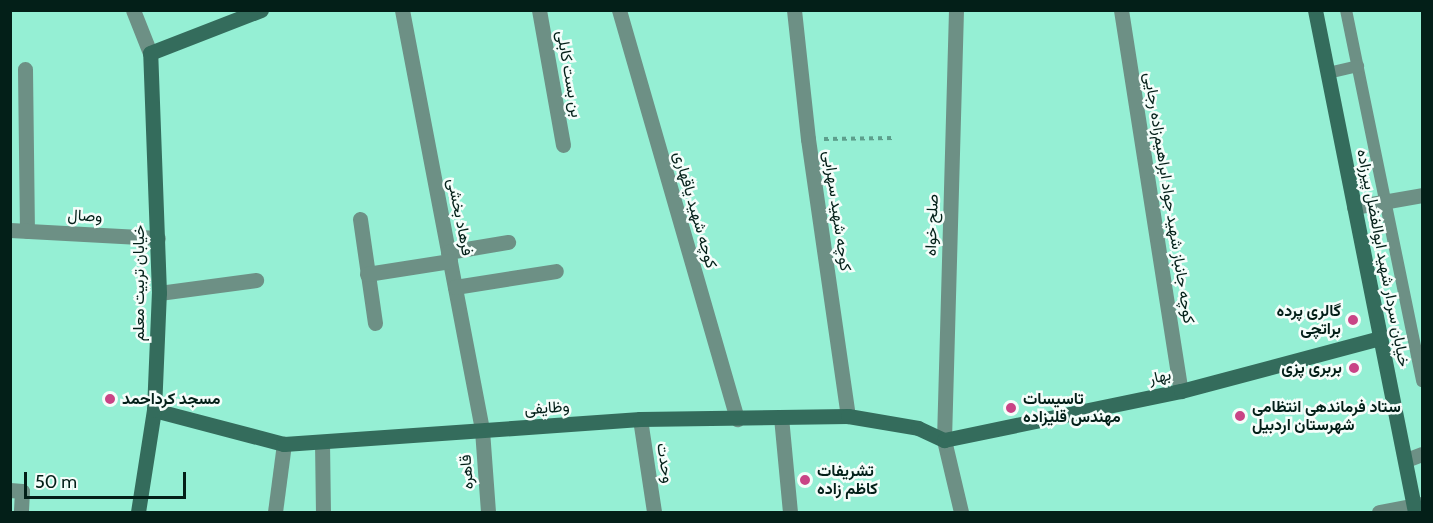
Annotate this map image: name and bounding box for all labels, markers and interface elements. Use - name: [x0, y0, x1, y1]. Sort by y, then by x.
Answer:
- street label: بن بست کابلی: [552, 29, 586, 119]
- street label: کوچه جانباز شهید جواد ابراهیم‌زاده رجایی: [1140, 71, 1198, 325]
- street label: خیابان سردار شهید ابوالفضل پیرزاده: [1352, 147, 1414, 369]
- street label: کوچه شهید یاقهاری: [669, 149, 721, 271]
- street label: کوچه شهید سهرابی: [819, 150, 855, 272]
- street label: فرهاد بخشی: [443, 177, 477, 257]
- street label: صلح خواه: [921, 194, 943, 256]
- street label: وصال: [67, 205, 103, 227]
- street label: خیابان تربیت معلم: [129, 225, 149, 341]
- place label: گالری پرده براتچی: [1276, 301, 1341, 339]
- marker: گالری پرده براتچی: [1346, 313, 1360, 327]
- place label: بربری پزی: [1281, 358, 1342, 378]
- marker: بربری پزی: [1347, 361, 1361, 375]
- street label: بهار: [1147, 365, 1173, 389]
- place label: مسجد کرداحمد: [122, 389, 221, 409]
- place label: تاسیسات مهندس قلیزاده: [1023, 389, 1121, 427]
- marker: مسجد کرداحمد: [103, 392, 117, 406]
- street label: وظایفی: [524, 397, 570, 419]
- place label: ستاد فرماندهی انتظامی شهرستان اردبیل: [1252, 397, 1401, 435]
- marker: تاسیسات مهندس قلیزاده: [1004, 401, 1018, 415]
- marker: ستاد فرماندهی انتظامی شهرستان اردبیل: [1233, 409, 1247, 423]
- street label: وحدت: [652, 442, 678, 484]
- street label: قاهره: [456, 454, 478, 490]
- scale bar: [27, 460, 189, 498]
- place label: تشریفات کاظم زاده: [817, 461, 878, 499]
- text: 50 m: [35, 471, 77, 493]
- marker: تشریفات کاظم زاده: [798, 473, 812, 487]

